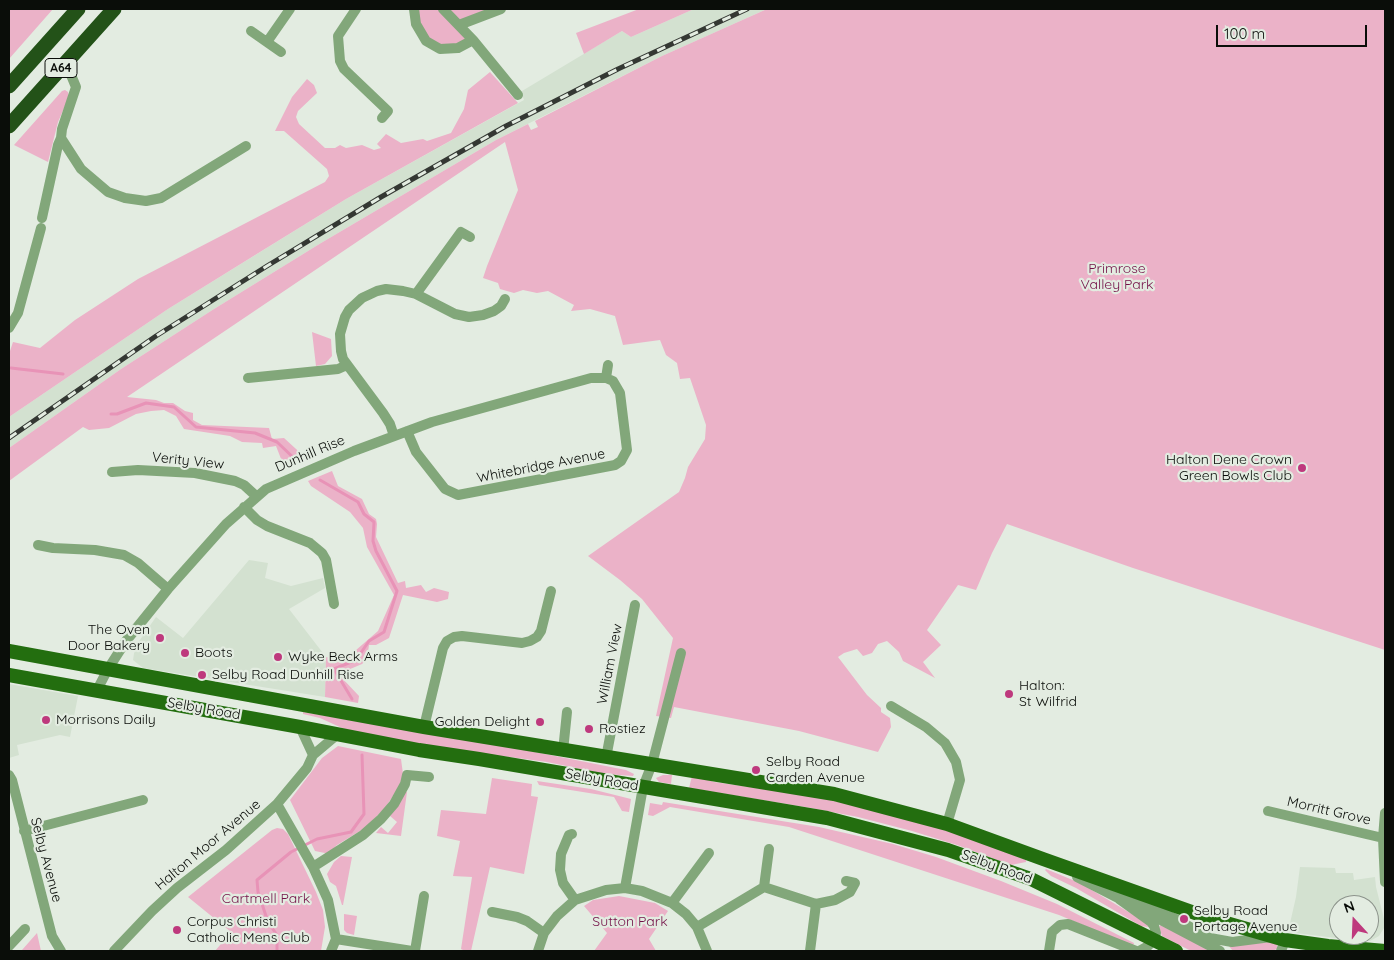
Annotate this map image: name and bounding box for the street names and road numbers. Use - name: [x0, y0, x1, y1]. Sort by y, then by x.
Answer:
- road number: A64: [45, 58, 77, 78]
- street label: Dunhill Rise: [273, 432, 347, 476]
- street label: Whitebridge Avenue: [475, 445, 607, 487]
- street label: Verity View: [151, 449, 225, 473]
- street label: William View: [594, 622, 626, 706]
- street label: Selby Road: [166, 694, 242, 724]
- street label: Selby Road: [564, 765, 640, 795]
- street label: Morritt Grove: [1285, 793, 1373, 829]
- street label: Halton Moor Avenue: [152, 796, 264, 894]
- street label: Selby Avenue: [27, 816, 65, 904]
- street label: Selby Road: [959, 846, 1035, 888]

